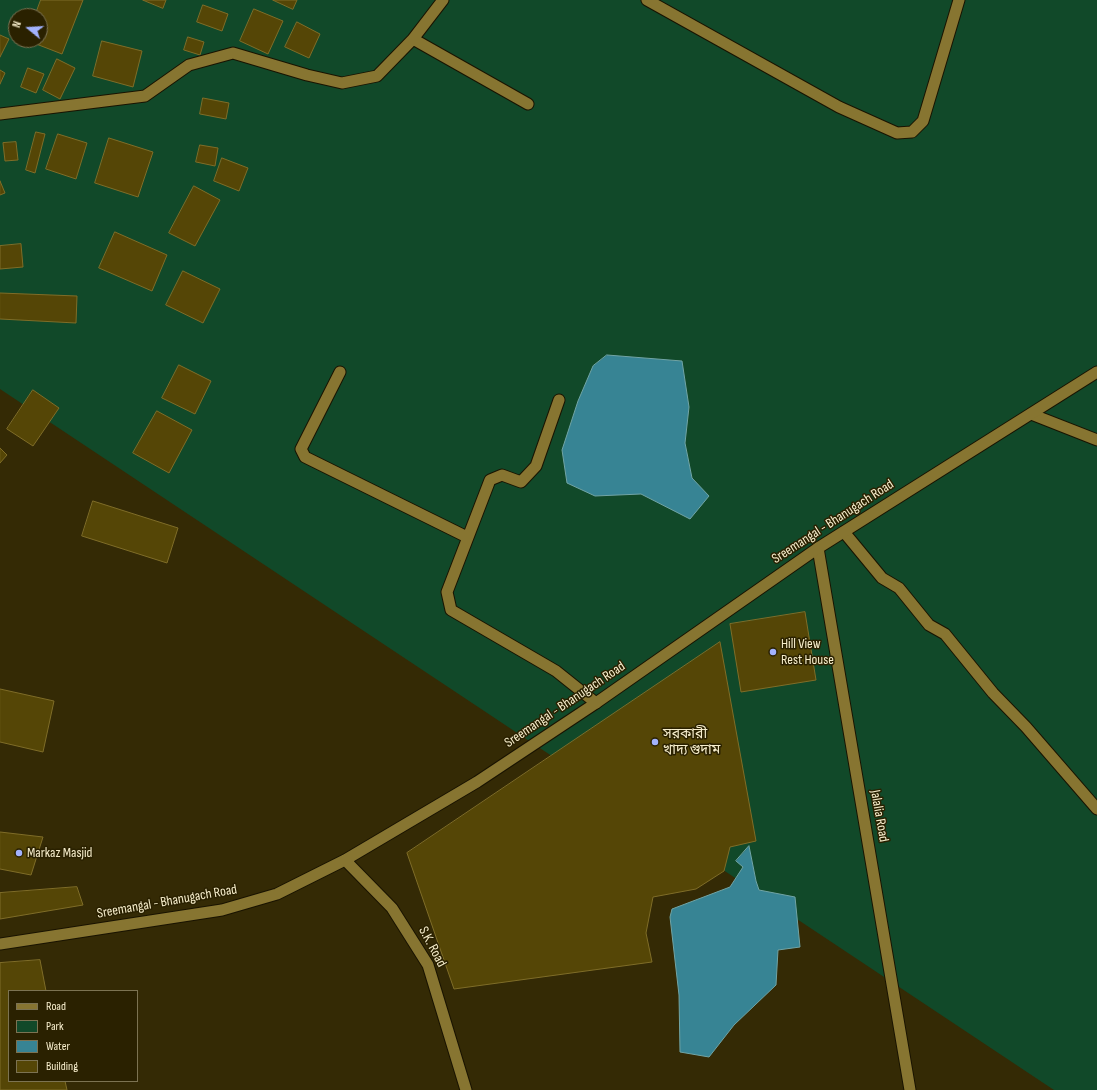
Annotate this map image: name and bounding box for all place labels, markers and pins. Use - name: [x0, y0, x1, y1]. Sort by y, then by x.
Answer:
- place label: Hill View Rest House: [781, 636, 834, 668]
- marker: Hill View Rest House: [768, 647, 778, 657]
- place label: সরকারী খাদ্য গুদাম: [663, 726, 720, 758]
- marker: সরকারী খাদ্য গুদাম: [650, 737, 660, 747]
- place label: Markaz Masjid: [27, 845, 92, 861]
- marker: Markaz Masjid: [14, 848, 24, 858]

